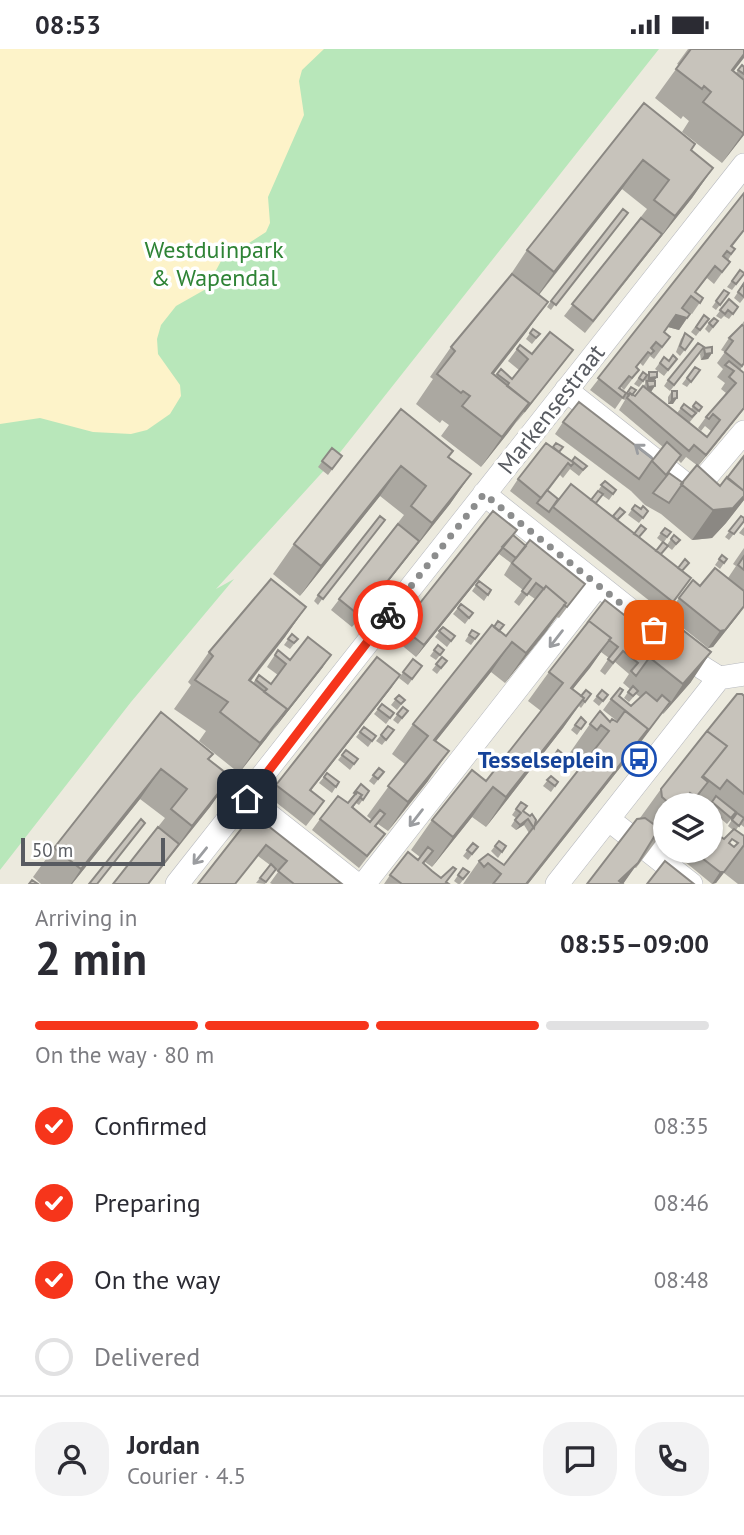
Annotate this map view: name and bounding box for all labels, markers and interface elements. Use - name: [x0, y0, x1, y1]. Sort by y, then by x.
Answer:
- text: 08:53: [35, 8, 101, 41]
- park label: Westduinpark & Wapendal: [144, 234, 284, 293]
- street label: Markensestraat: [491, 338, 611, 480]
- one-way arrow: [635, 443, 653, 458]
- courier: [353, 580, 423, 650]
- icon: bike: [369, 596, 407, 634]
- pin: [624, 600, 684, 660]
- icon: bag: [635, 611, 673, 649]
- one-way arrow: [548, 629, 563, 648]
- bus stop icon: Tesselseplein: [620, 740, 658, 778]
- place label: Tesselseplein: [478, 744, 614, 775]
- pin: [217, 769, 277, 829]
- icon: home: [228, 780, 266, 818]
- map controls: [653, 793, 723, 863]
- button: layers: [653, 793, 723, 863]
- one-way arrow: [408, 809, 423, 827]
- scale bar: [21, 835, 164, 867]
- text: 50 m: [32, 838, 73, 862]
- one-way arrow: [192, 846, 208, 864]
- text: Arriving in: [35, 903, 137, 932]
- text: 08:55–09:00: [560, 927, 709, 960]
- text: 2 min: [35, 928, 147, 988]
- text: On the way · 80 m: [35, 1040, 214, 1069]
- icon: check: [35, 1107, 73, 1145]
- text: Confirmed: [94, 1109, 207, 1142]
- text: 08:35: [654, 1111, 709, 1140]
- icon: check: [35, 1184, 73, 1222]
- text: Preparing: [94, 1186, 201, 1219]
- text: 08:46: [654, 1188, 709, 1217]
- icon: check: [35, 1261, 73, 1299]
- text: On the way: [94, 1263, 220, 1296]
- text: 08:48: [654, 1265, 709, 1294]
- text: Delivered: [94, 1340, 200, 1373]
- button: person: [35, 1422, 109, 1496]
- button: chat: [543, 1422, 617, 1496]
- button: phone: [635, 1422, 709, 1496]
- text: Jordan: [127, 1428, 200, 1461]
- text: Courier · 4.5: [127, 1461, 246, 1490]

